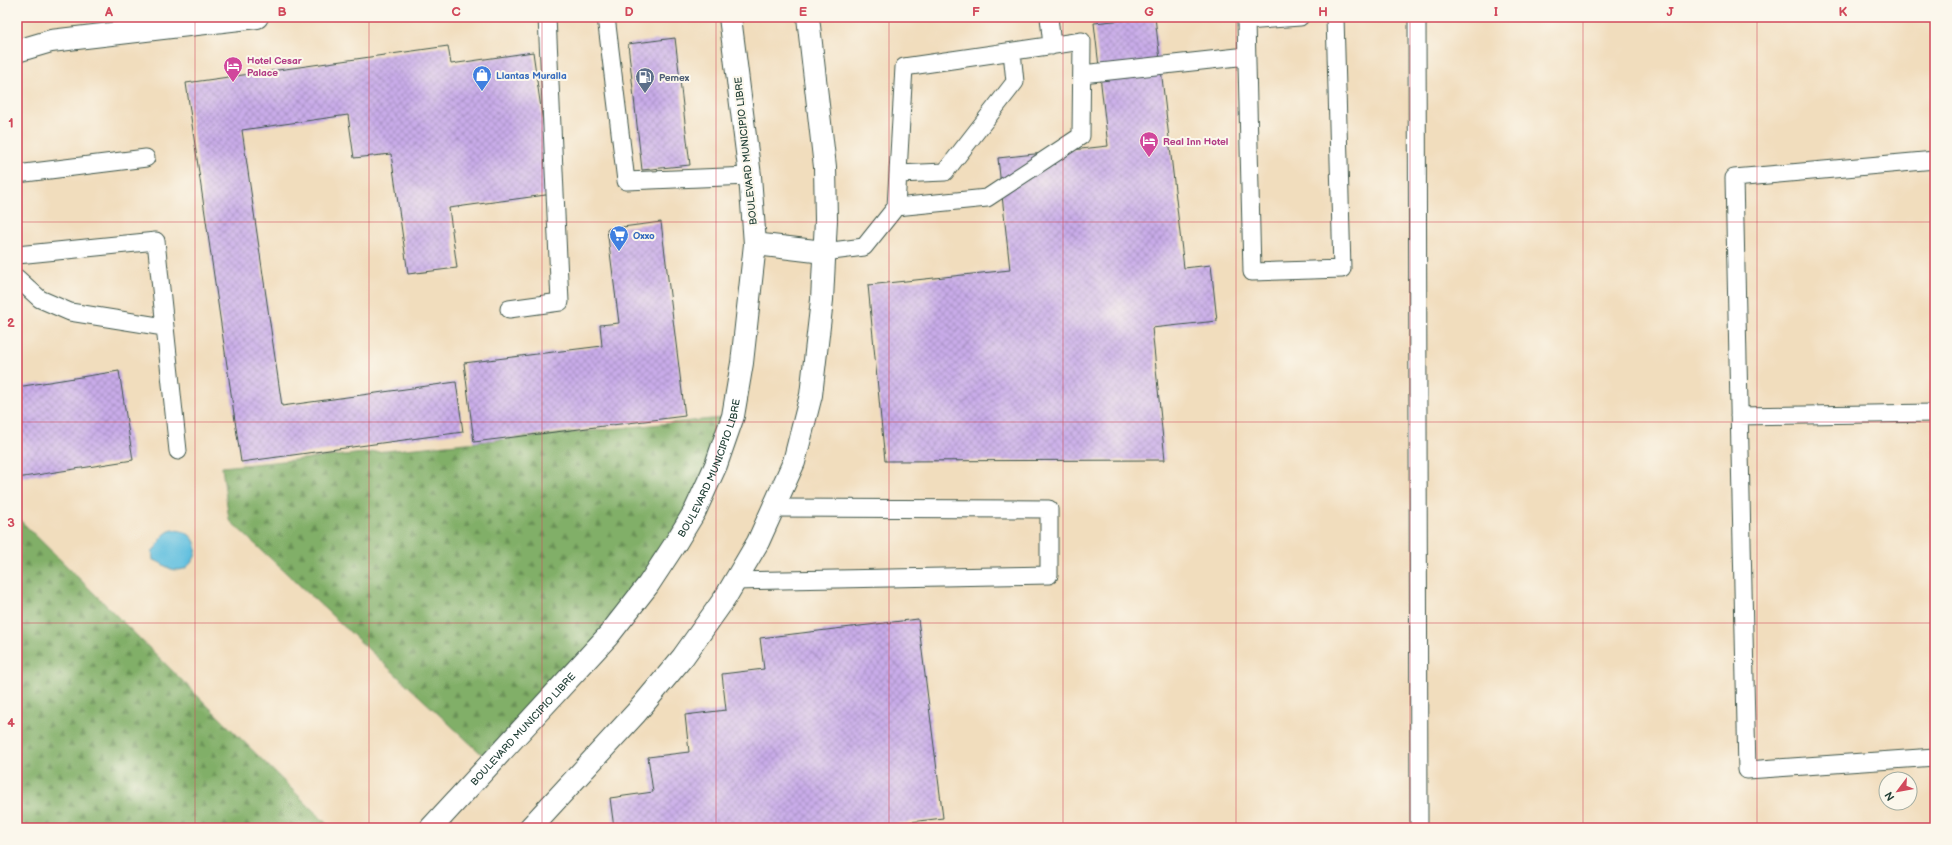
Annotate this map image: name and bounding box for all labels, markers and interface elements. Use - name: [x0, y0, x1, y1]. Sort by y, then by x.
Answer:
- text: A: [104, 4, 113, 20]
- text: B: [277, 4, 287, 20]
- text: C: [451, 4, 461, 20]
- text: D: [624, 4, 634, 20]
- text: E: [799, 4, 808, 20]
- text: F: [972, 4, 980, 20]
- text: G: [1144, 4, 1154, 20]
- text: H: [1318, 4, 1328, 20]
- text: I: [1494, 4, 1498, 20]
- text: J: [1666, 4, 1674, 20]
- text: K: [1839, 4, 1848, 20]
- hotel icon: Hotel Cesar Palace: [222, 55, 244, 83]
- place label: Hotel Cesar Palace: [247, 55, 303, 79]
- shop icon: Llantas Muralla: [471, 64, 493, 92]
- fuel station icon: Pemex: [634, 66, 656, 94]
- place label: Llantas Muralla: [496, 70, 567, 82]
- place label: Pemex: [659, 72, 690, 84]
- street label: BOULEVARD MUNICIPIO LIBRE: [732, 76, 760, 225]
- text: 1: [8, 115, 14, 131]
- hotel icon: Real Inn Hotel: [1138, 130, 1160, 158]
- place label: Real Inn Hotel: [1163, 136, 1228, 148]
- supermarket icon: Oxxo: [608, 224, 630, 252]
- place label: Oxxo: [633, 230, 655, 242]
- text: 2: [7, 315, 15, 331]
- street label: BOULEVARD MUNICIPIO LIBRE: [676, 398, 743, 539]
- text: 3: [7, 515, 15, 531]
- street label: BOULEVARD MUNICIPIO LIBRE: [468, 670, 578, 788]
- text: 4: [7, 715, 15, 731]
- north arrow: [1878, 771, 1918, 811]
- text: N: [1882, 789, 1898, 803]

